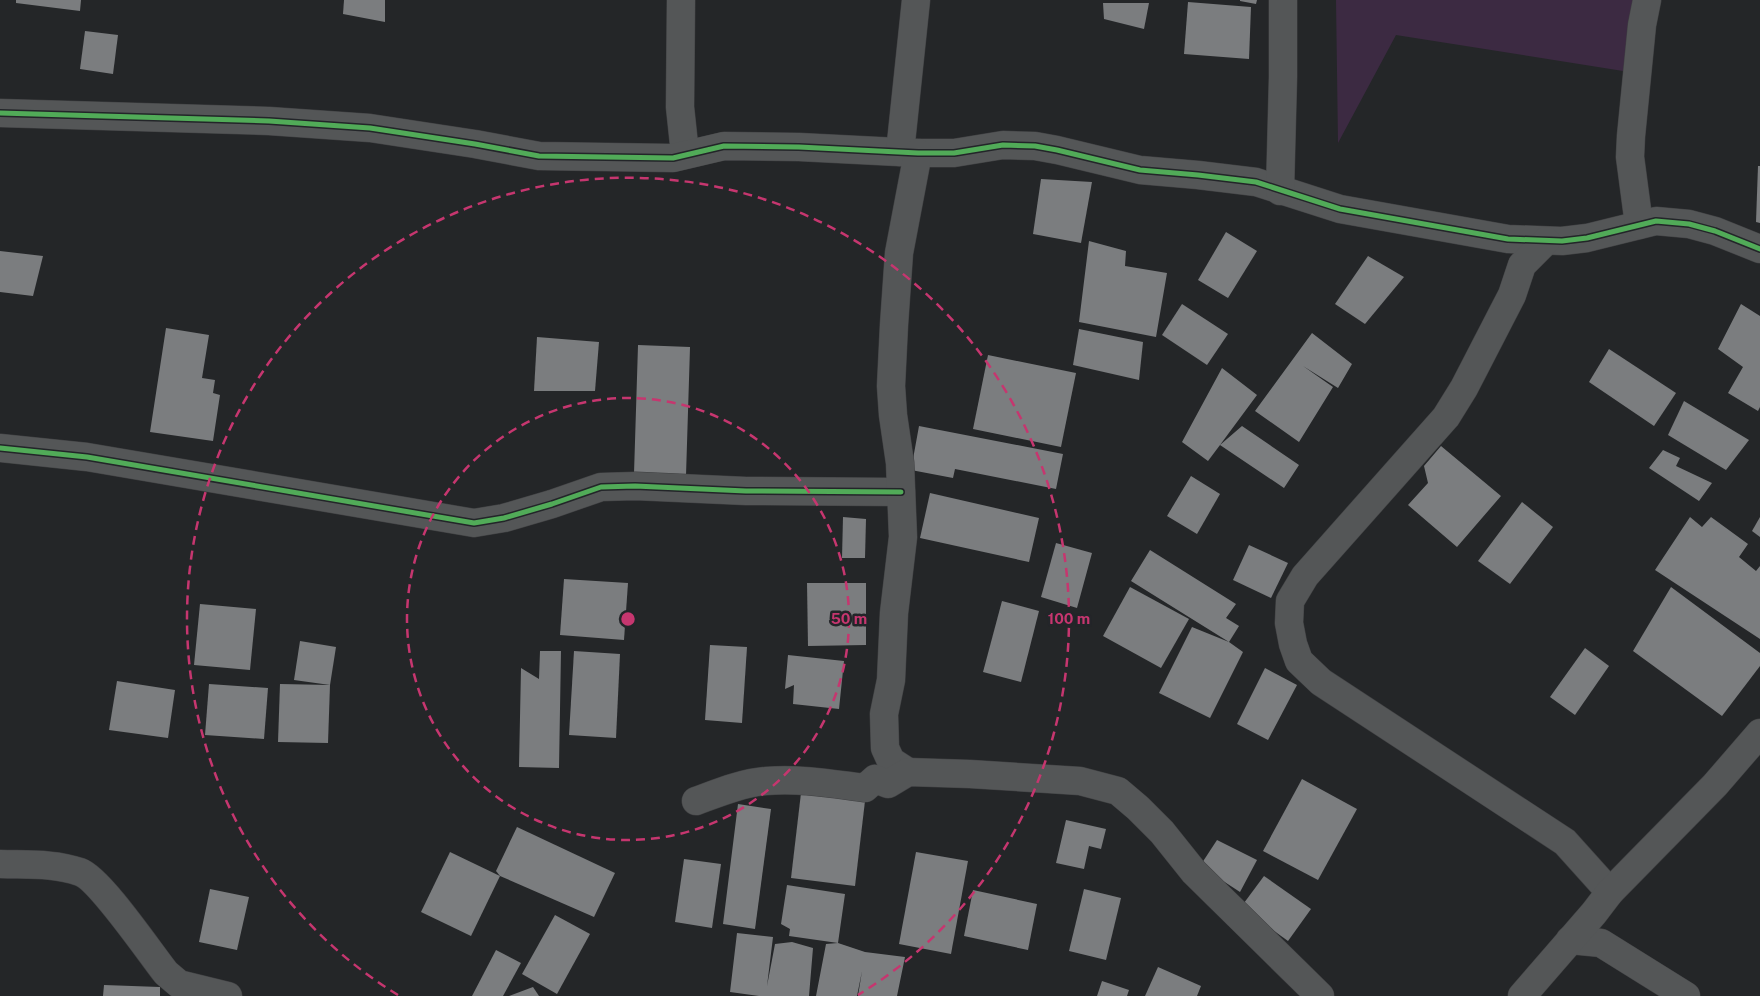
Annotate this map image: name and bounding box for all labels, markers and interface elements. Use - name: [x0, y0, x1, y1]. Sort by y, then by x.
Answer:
- centre of rings: [619, 610, 637, 628]
- text: 50 m: [831, 610, 867, 627]
- text: 100 m: [1048, 610, 1090, 627]

